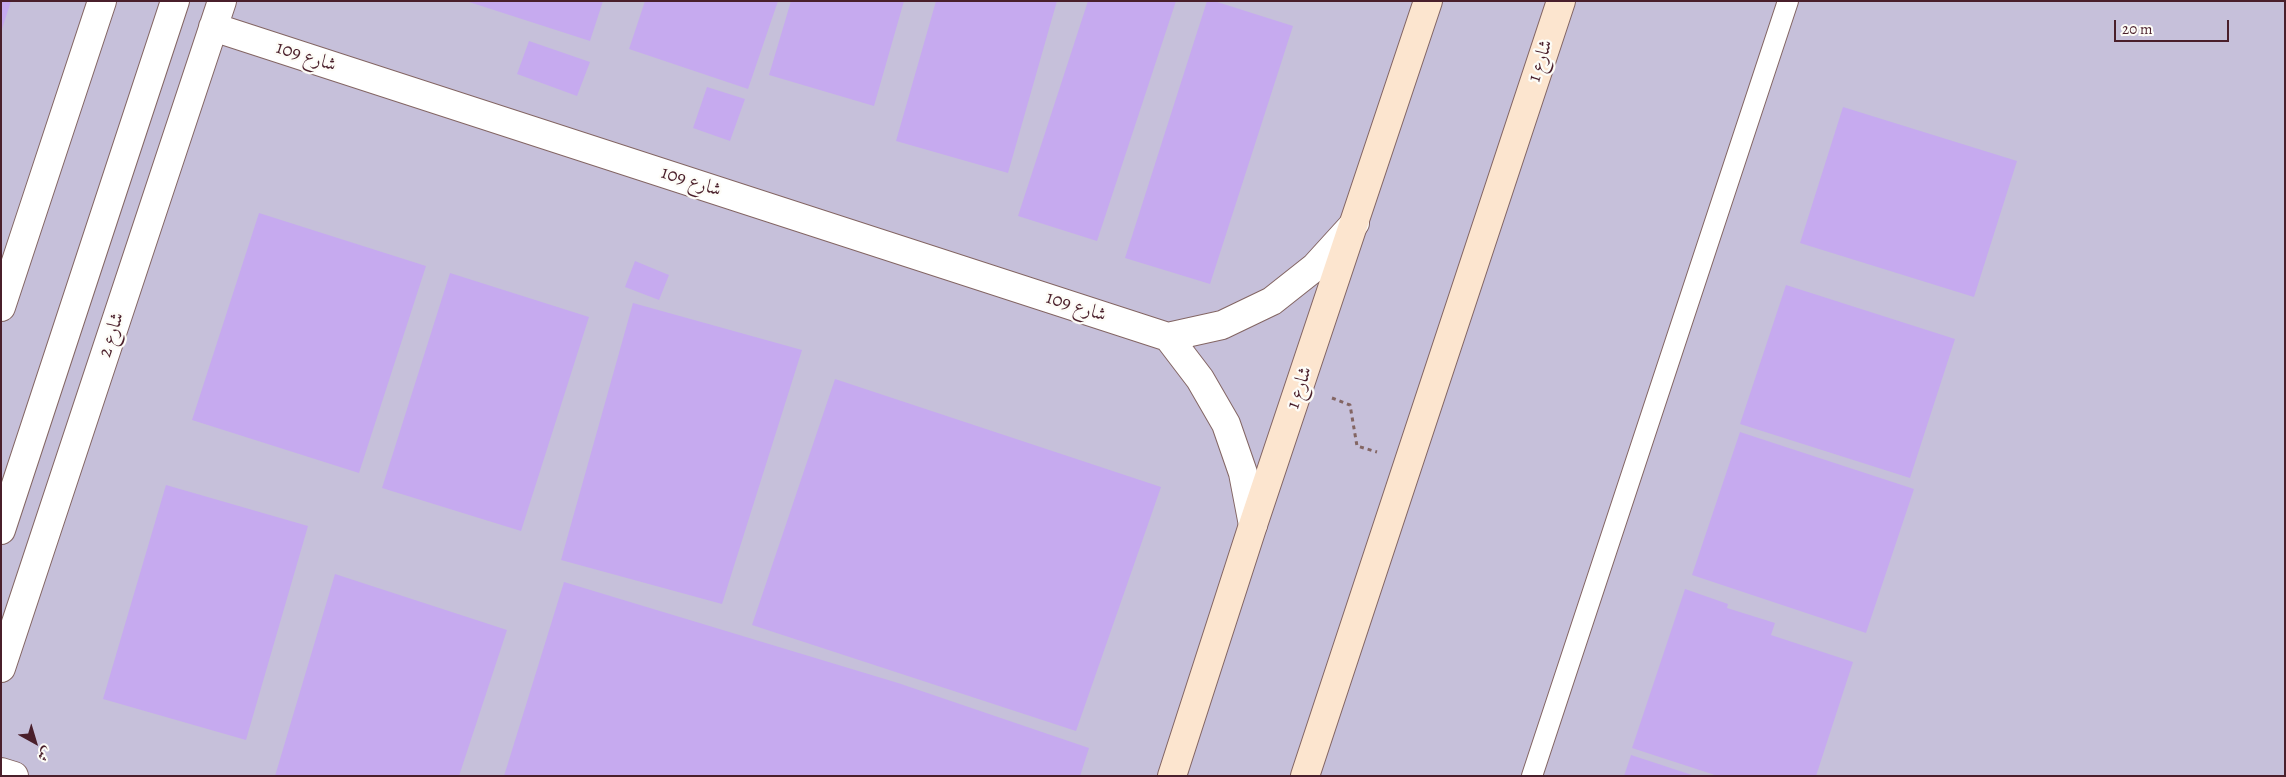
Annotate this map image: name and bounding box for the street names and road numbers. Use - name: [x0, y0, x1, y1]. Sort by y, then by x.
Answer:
- street label: شارع 109: [273, 37, 339, 77]
- street label: شارع 1: [1523, 37, 1559, 85]
- street label: شارع 109: [658, 162, 724, 202]
- street label: شارع 109: [1043, 287, 1109, 327]
- street label: شارع 2: [94, 310, 130, 360]
- street label: شارع 1: [1282, 364, 1318, 412]

